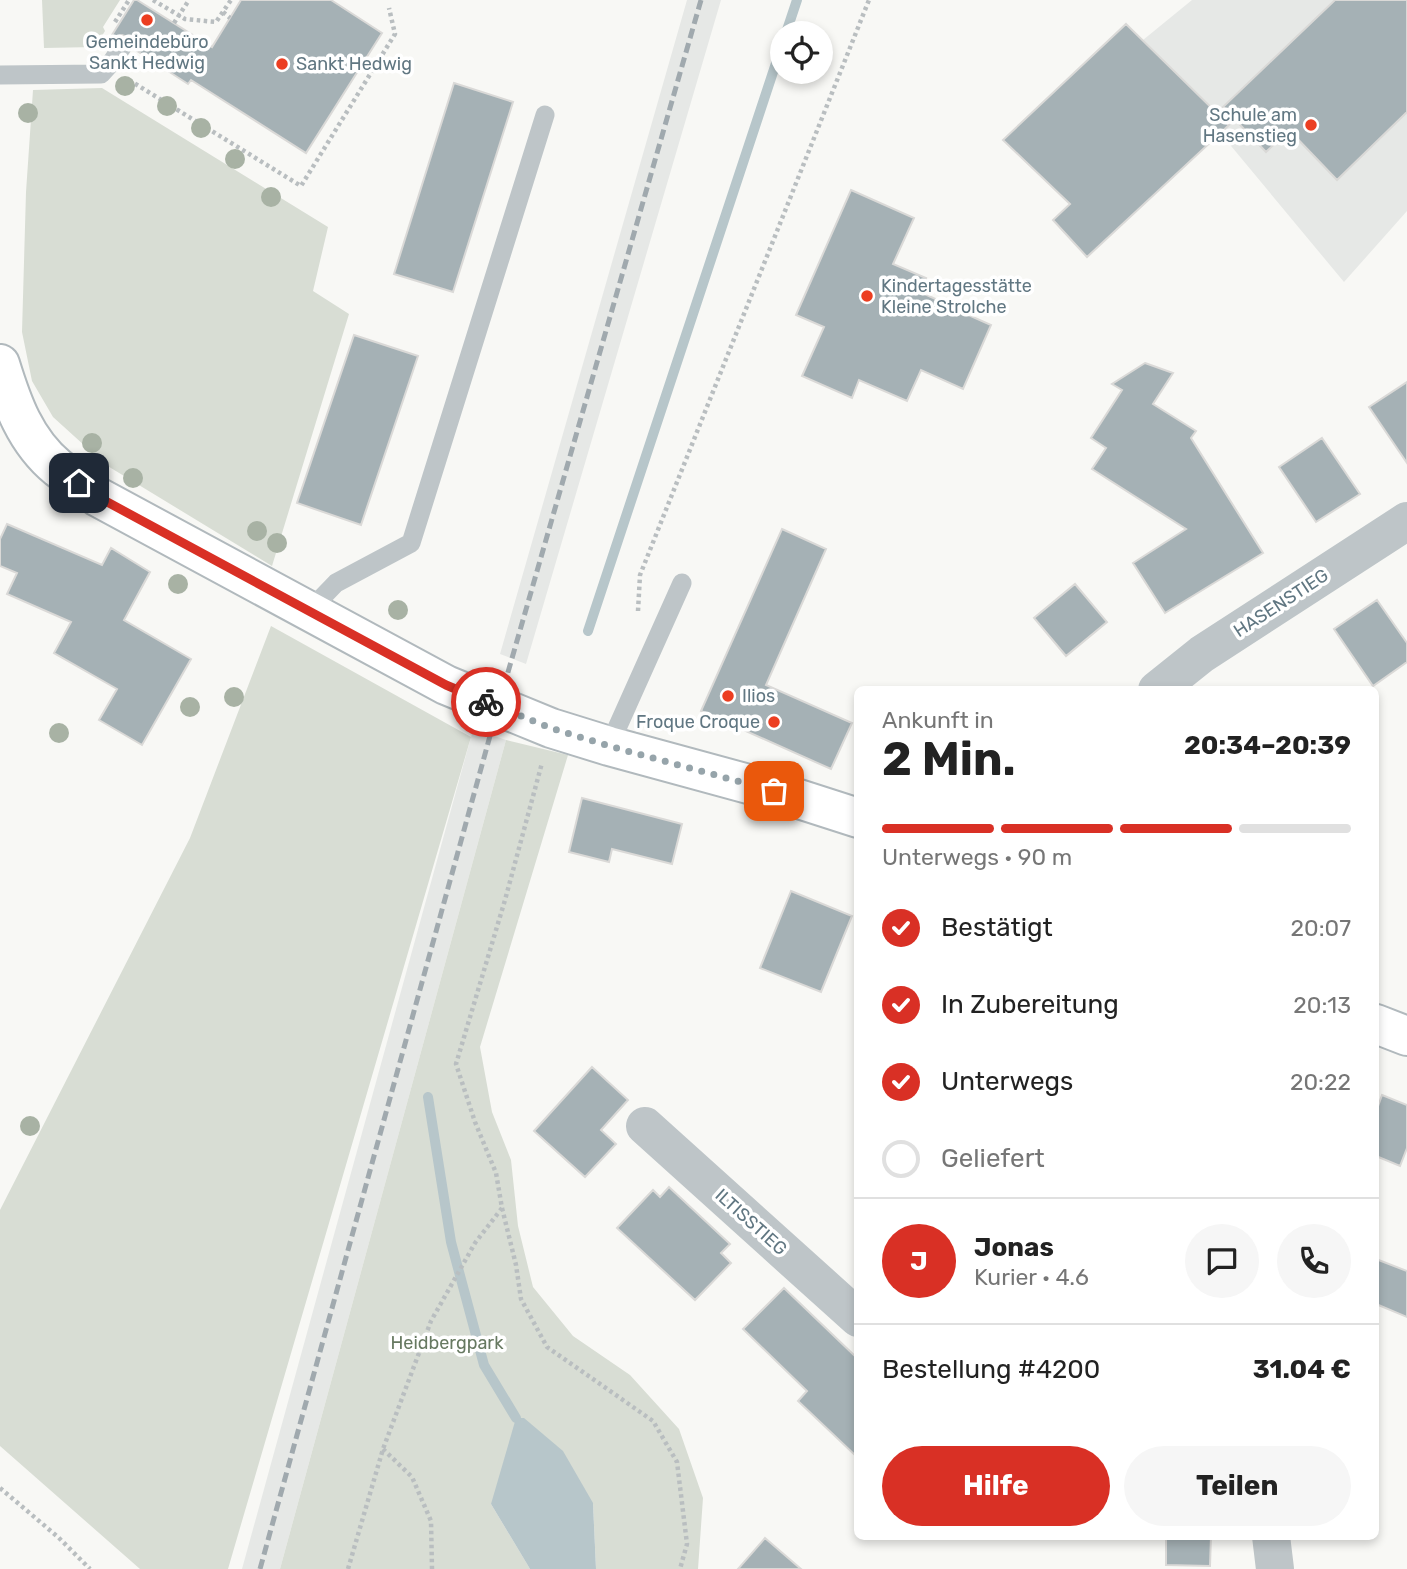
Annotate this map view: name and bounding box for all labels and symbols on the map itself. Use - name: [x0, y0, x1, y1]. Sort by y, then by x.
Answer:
- marker: Gemeindebüro Sankt Hedwig: [139, 12, 155, 28]
- place label: Gemeindebüro Sankt Hedwig: [85, 31, 209, 74]
- place label: Sankt Hedwig: [296, 53, 412, 75]
- marker: Sankt Hedwig: [274, 56, 290, 72]
- place label: Schule am Hasenstieg: [1203, 104, 1297, 147]
- marker: Schule am Hasenstieg: [1303, 117, 1319, 133]
- place label: Kindertagesstätte Kleine Strolche: [881, 275, 1032, 318]
- marker: Kindertagesstätte Kleine Strolche: [859, 288, 875, 304]
- pin: [49, 453, 109, 513]
- street label: HASENSTIEG: [1229, 564, 1333, 642]
- courier: [451, 667, 521, 737]
- place label: Ilios: [742, 685, 775, 707]
- marker: Ilios: [720, 688, 736, 704]
- place label: Froque Croque: [636, 711, 760, 733]
- marker: Froque Croque: [766, 714, 782, 730]
- pin: [744, 761, 804, 821]
- street label: ILTISSTIEG: [711, 1184, 791, 1260]
- park label: Heidbergpark: [391, 1332, 504, 1354]

